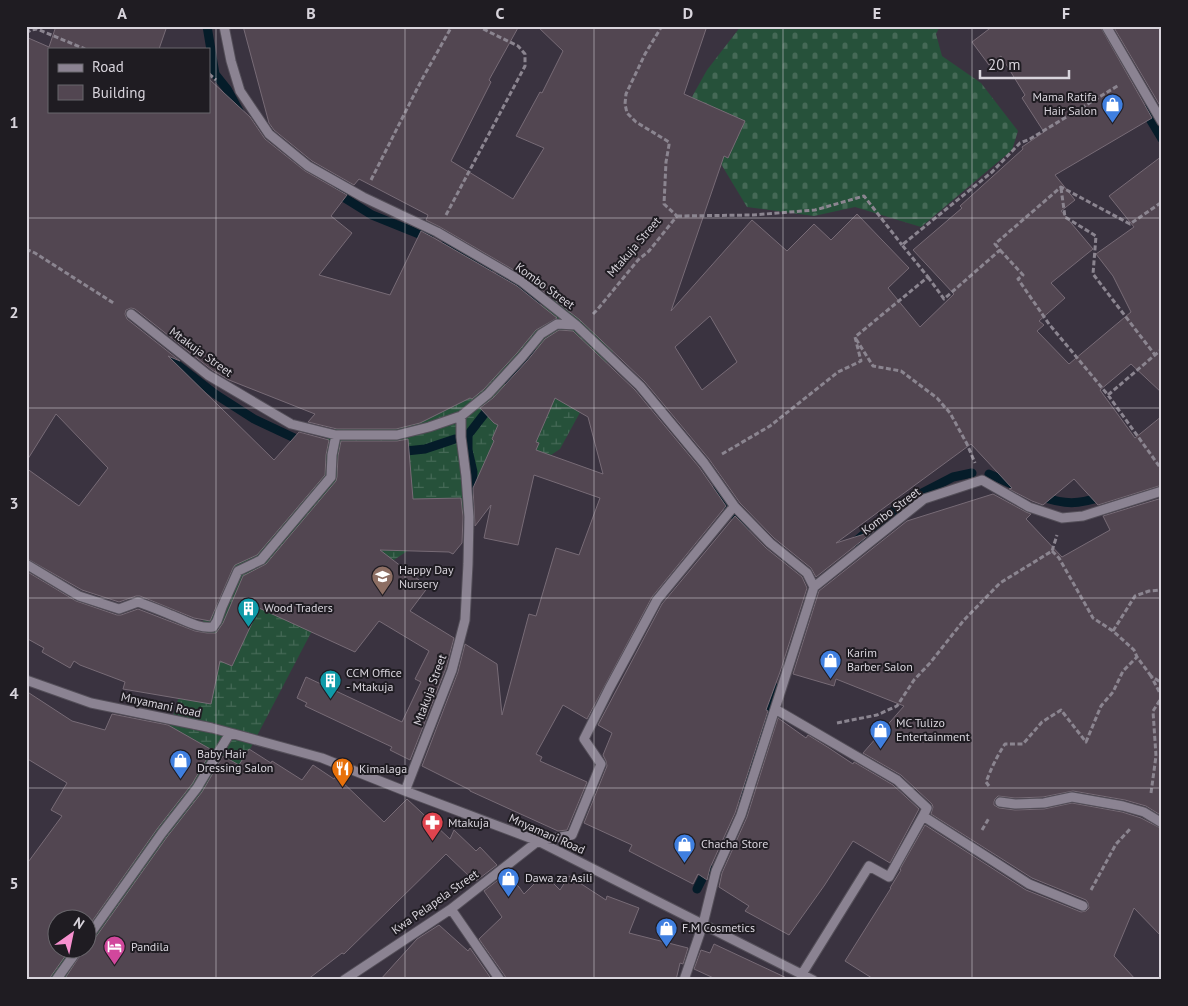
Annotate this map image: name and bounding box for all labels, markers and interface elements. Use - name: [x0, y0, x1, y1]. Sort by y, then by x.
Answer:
- text: A: [117, 3, 127, 23]
- text: B: [306, 3, 316, 23]
- text: C: [496, 3, 505, 23]
- text: D: [683, 3, 693, 23]
- text: E: [873, 3, 881, 23]
- text: F: [1062, 3, 1070, 23]
- legend: [48, 48, 210, 112]
- scale bar: [980, 48, 1069, 80]
- text: 20 m: [988, 55, 1021, 74]
- text: Road: [92, 57, 124, 76]
- text: Building: [92, 83, 146, 102]
- place label: Mama Ratifa Hair Salon: [1033, 89, 1097, 118]
- shop icon: Mama Ratifa Hair Salon: [1101, 92, 1125, 123]
- text: 1: [9, 112, 19, 132]
- street label: Mtakuja Street: [603, 214, 664, 280]
- street label: Kombo Street: [513, 259, 578, 312]
- text: 2: [9, 302, 19, 322]
- street label: Mtakuja Street: [167, 324, 236, 380]
- street label: Kombo Street: [858, 484, 923, 538]
- text: 3: [9, 493, 19, 513]
- place label: Happy Day Nursery: [399, 562, 454, 591]
- school or university icon: Happy Day Nursery: [371, 565, 395, 596]
- building icon: Wood Traders: [236, 596, 260, 627]
- place label: Wood Traders: [264, 600, 333, 615]
- place label: Karim Barber Salon: [847, 645, 913, 674]
- shop icon: Karim Barber Salon: [819, 648, 843, 679]
- street label: Mtakuja Street: [410, 652, 449, 728]
- place label: CCM Office - Mtakuja: [346, 665, 402, 694]
- building icon: CCM Office - Mtakuja: [318, 668, 342, 699]
- text: 4: [9, 683, 19, 703]
- street label: Mnyamani Road: [120, 689, 203, 720]
- place label: MC Tulizo Entertainment: [896, 715, 970, 744]
- shop icon: MC Tulizo Entertainment: [868, 718, 892, 749]
- place label: Baby Hair Dressing Salon: [197, 746, 273, 775]
- shop icon: Baby Hair Dressing Salon: [169, 749, 193, 780]
- restaurant icon: Kimalaga: [331, 757, 355, 788]
- place label: Kimalaga: [359, 761, 407, 776]
- street label: Mnyamani Road: [507, 810, 588, 857]
- pharmacy icon: Mtakuja: [420, 811, 444, 842]
- place label: Mtakuja: [448, 815, 489, 830]
- shop icon: Chacha Store: [673, 832, 697, 863]
- place label: Chacha Store: [701, 836, 768, 851]
- street label: Kwa Pelapela Street: [388, 866, 481, 937]
- shop icon: Dawa za Asili: [497, 866, 521, 897]
- place label: Dawa za Asili: [525, 870, 593, 885]
- text: 5: [9, 873, 19, 893]
- north arrow: [48, 908, 98, 958]
- text: N: [70, 913, 88, 933]
- shop icon: F.M Cosmetics: [654, 916, 678, 947]
- place label: F.M Cosmetics: [682, 920, 755, 935]
- hotel icon: Pandila: [103, 935, 127, 966]
- place label: Pandila: [131, 939, 169, 954]

